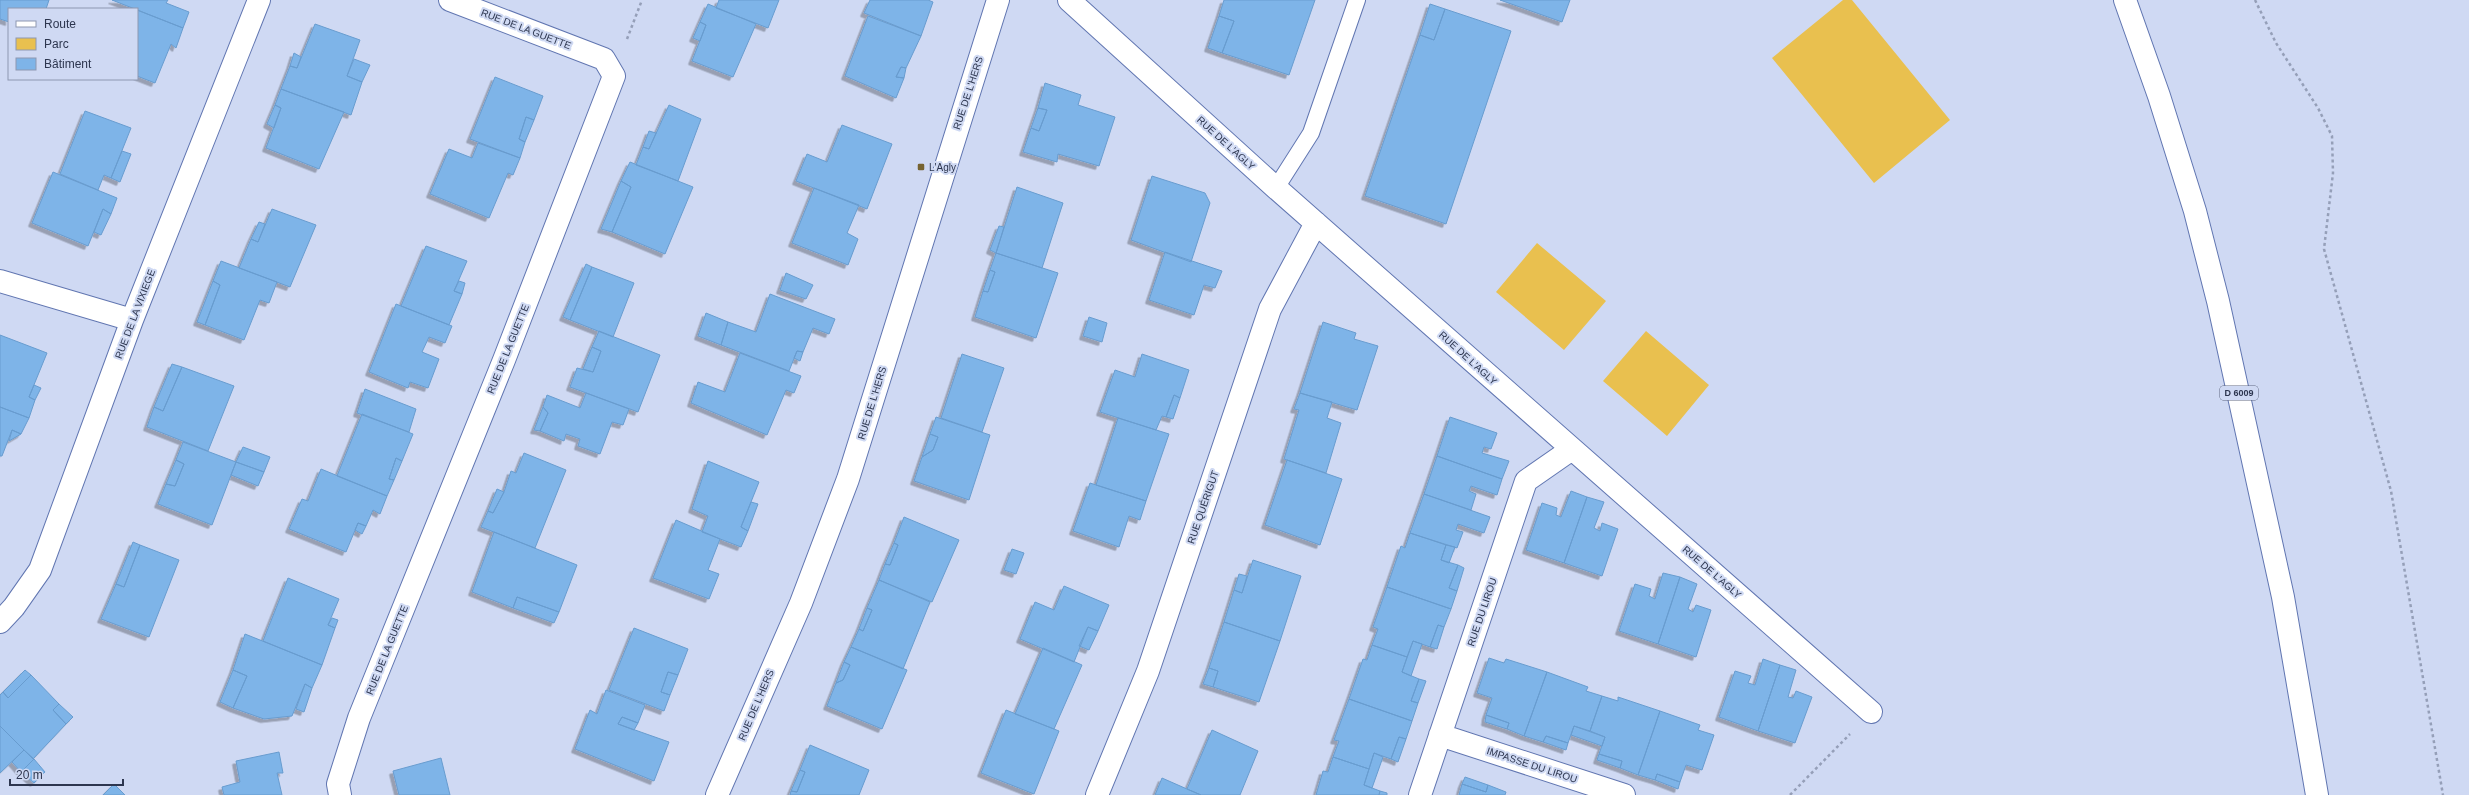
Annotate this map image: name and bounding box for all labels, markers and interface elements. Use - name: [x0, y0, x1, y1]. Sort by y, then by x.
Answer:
- street label: RUE DE LA GUETTE: [479, 7, 573, 51]
- legend: [8, 8, 138, 80]
- text: Route: [44, 17, 76, 31]
- text: Parc: [44, 37, 69, 51]
- street label: RUE DE L'HERS: [951, 55, 985, 131]
- text: Bâtiment: [44, 57, 92, 71]
- street label: RUE DE L'AGLY: [1195, 114, 1257, 172]
- marker: L'Agly: [916, 162, 926, 172]
- place label: L'Agly: [929, 162, 956, 173]
- street label: RUE DE LA VIXIEGE: [113, 267, 157, 360]
- street label: RUE DE LA GUETTE: [485, 302, 531, 395]
- street label: RUE DE L'AGLY: [1437, 329, 1499, 387]
- street label: RUE DE L'HERS: [856, 365, 888, 441]
- road number: D 6009: [2220, 386, 2258, 400]
- street label: RUE QUÉRIGUT: [1184, 469, 1221, 545]
- street label: RUE DE L'AGLY: [1680, 544, 1744, 601]
- street label: RUE DU LIROU: [1465, 576, 1499, 648]
- street label: RUE DE LA GUETTE: [364, 603, 410, 696]
- street label: RUE DE L'HERS: [736, 668, 776, 742]
- street label: IMPASSE DU LIROU: [1485, 745, 1579, 785]
- scale bar: [10, 761, 123, 787]
- text: 20 m: [16, 768, 43, 782]

